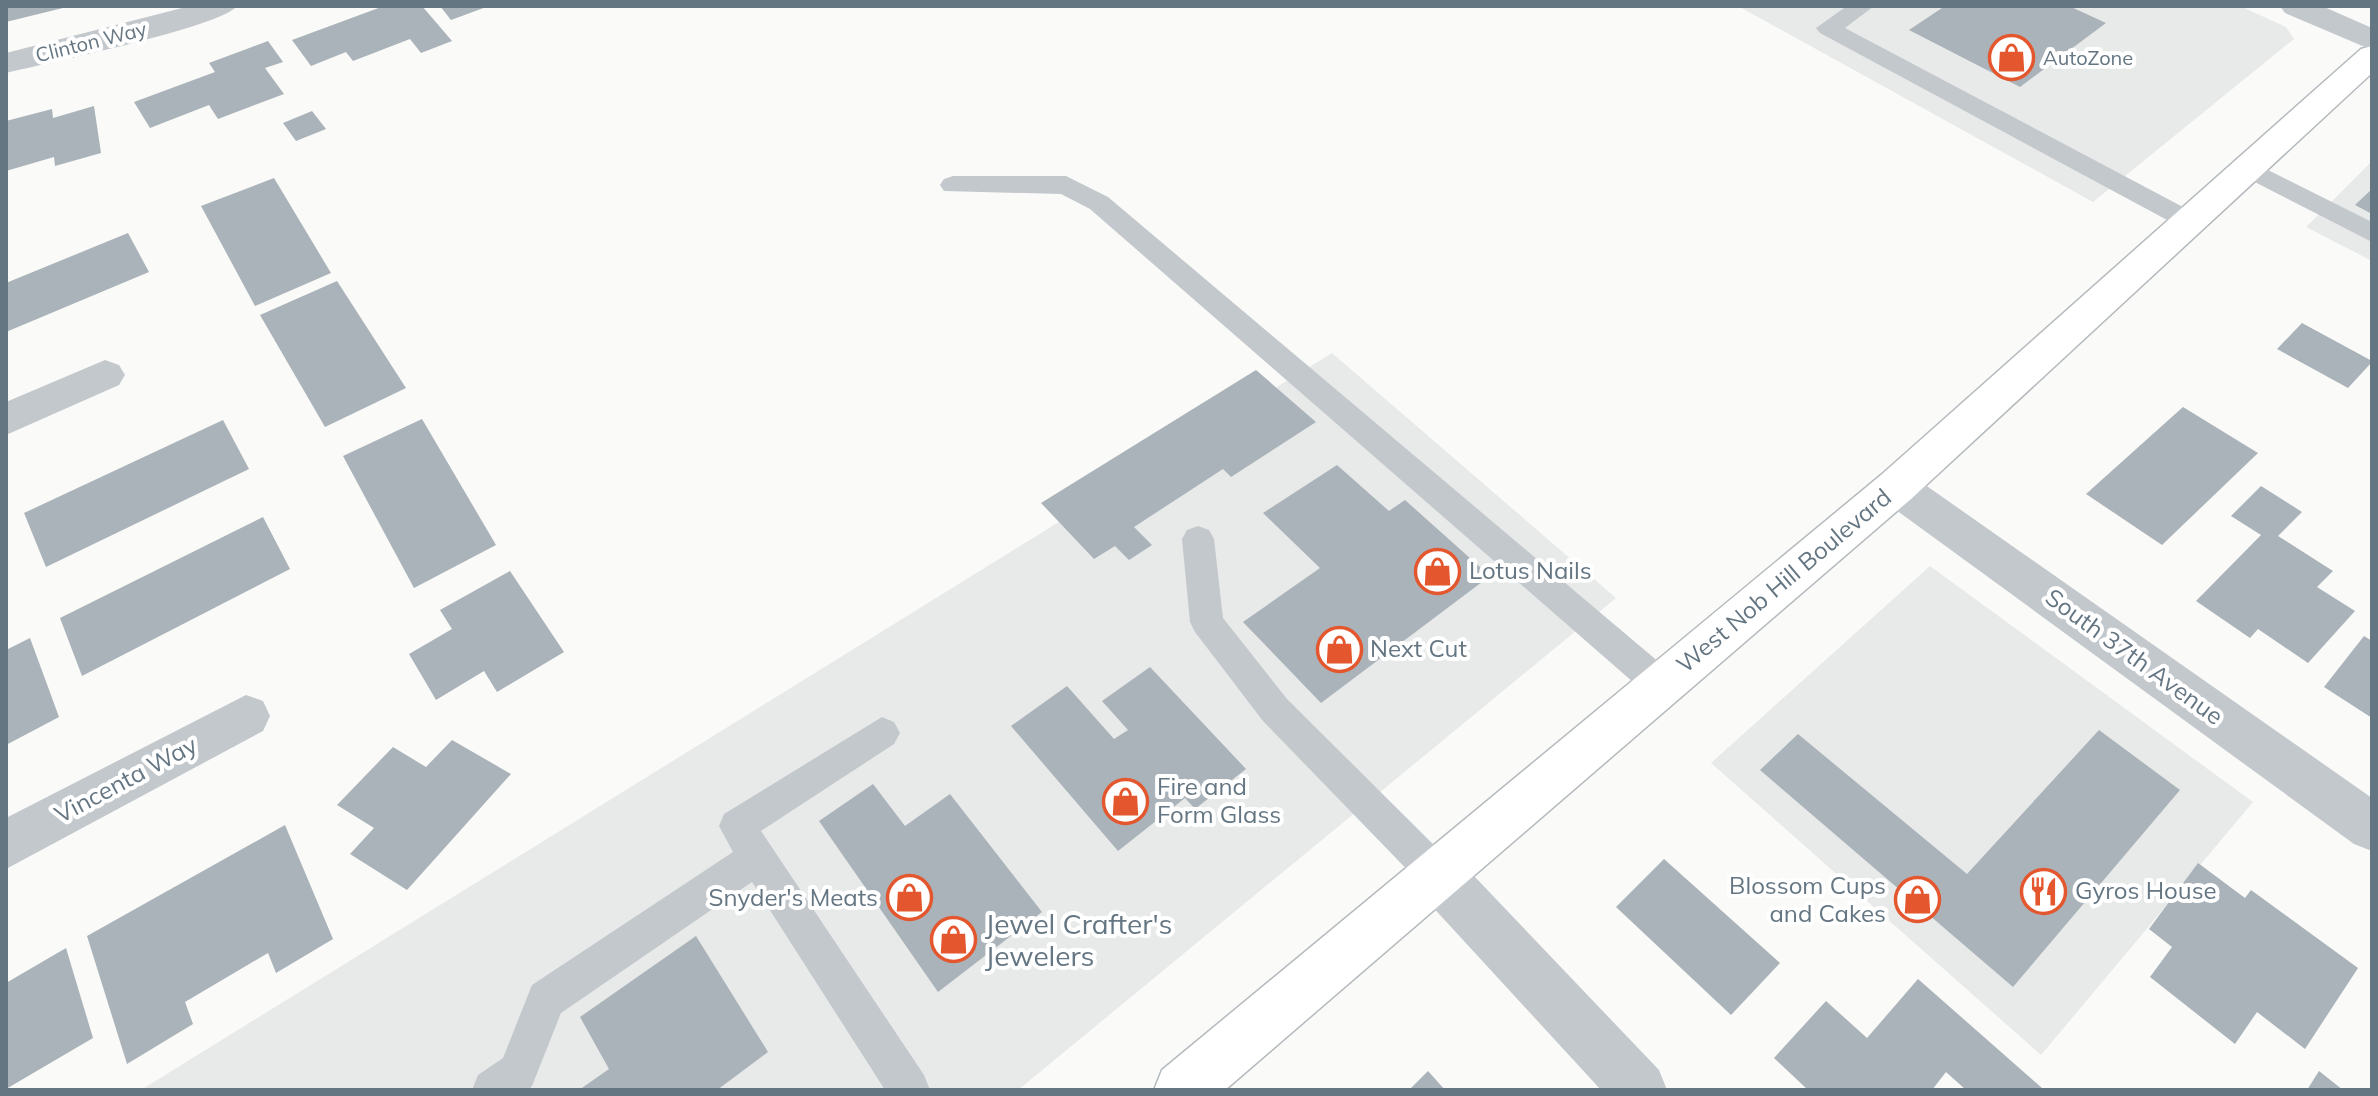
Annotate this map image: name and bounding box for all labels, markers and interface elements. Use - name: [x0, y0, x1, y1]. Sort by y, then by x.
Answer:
- street label: Clinton Way: [33, 16, 149, 67]
- shop icon: AutoZone: [1988, 34, 2036, 82]
- place label: AutoZone: [2043, 45, 2133, 70]
- street label: West Nob Hill Boulevard: [1670, 482, 1897, 679]
- shop icon: Lotus Nails: [1414, 547, 1462, 595]
- place label: Lotus Nails: [1469, 555, 1592, 585]
- street label: South 37th Avenue: [2040, 582, 2229, 731]
- shop icon: Next Cut: [1315, 625, 1363, 673]
- place label: Next Cut: [1370, 633, 1467, 663]
- street label: Vincenta Way: [49, 729, 202, 829]
- place label: Fire and Form Glass: [1157, 771, 1281, 829]
- shop icon: Fire and Form Glass: [1102, 777, 1150, 825]
- restaurant icon: Gyros House: [2020, 867, 2068, 915]
- place label: Blossom Cups and Cakes: [1729, 870, 1886, 928]
- shop icon: Snyder's Meats: [885, 874, 933, 922]
- place label: Gyros House: [2075, 875, 2217, 905]
- shop icon: Blossom Cups and Cakes: [1893, 876, 1941, 924]
- place label: Snyder's Meats: [709, 882, 878, 912]
- place label: Jewel Crafter's Jewelers: [985, 906, 1173, 973]
- shop icon: Jewel Crafter's Jewelers: [930, 916, 978, 964]

